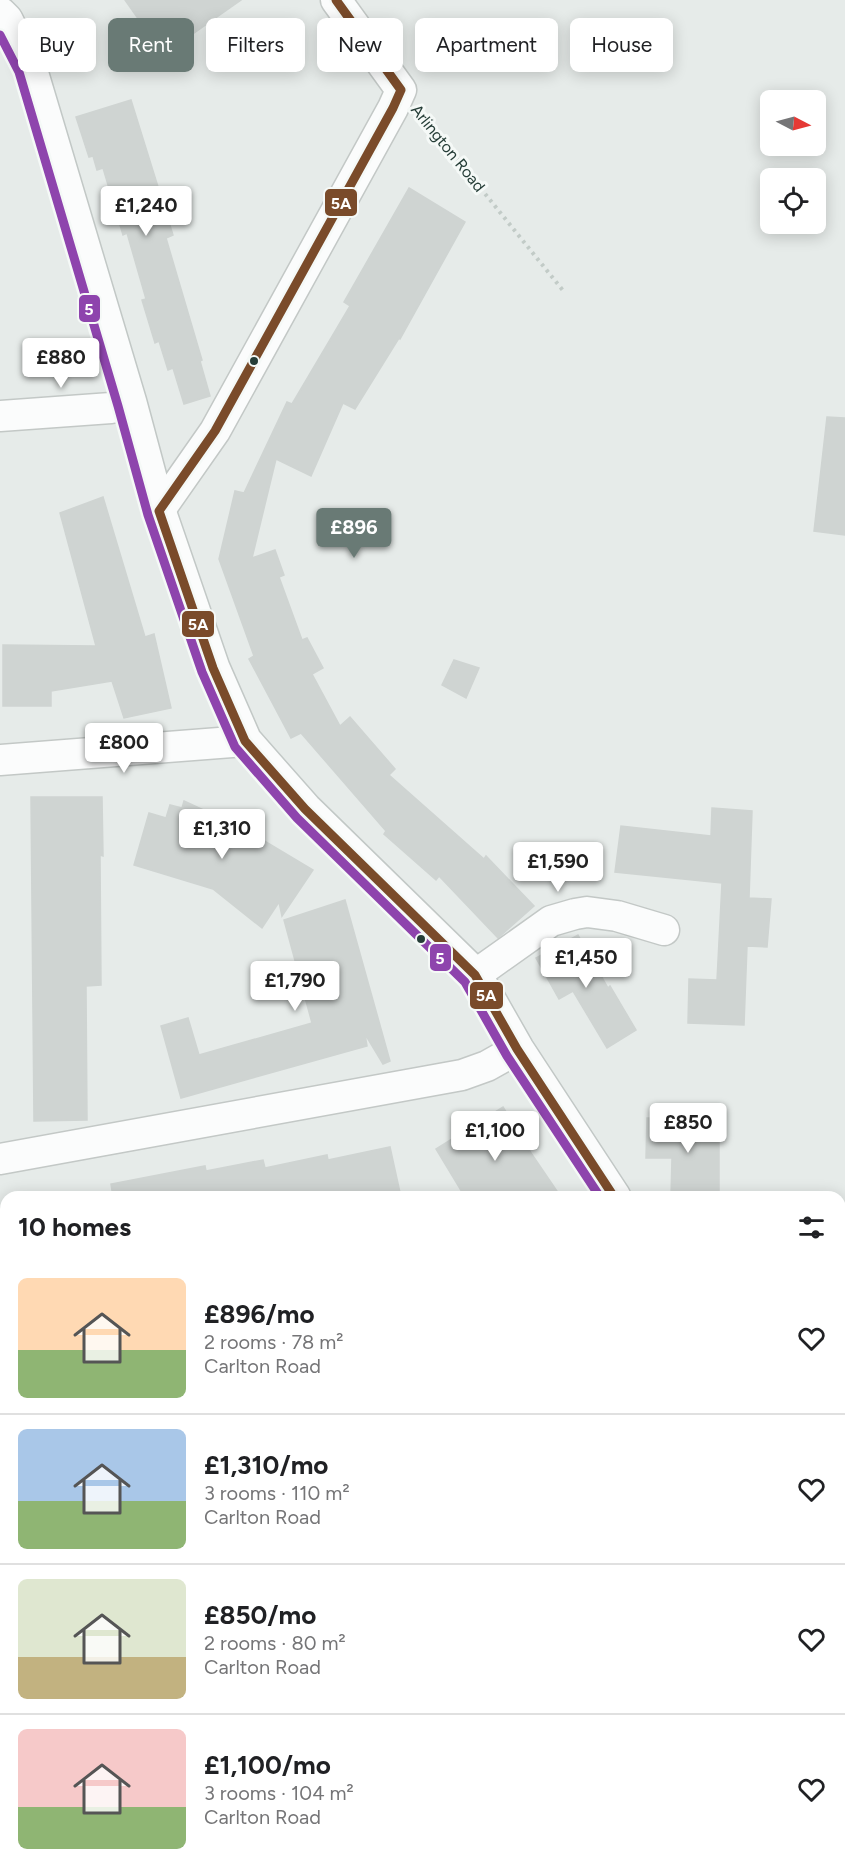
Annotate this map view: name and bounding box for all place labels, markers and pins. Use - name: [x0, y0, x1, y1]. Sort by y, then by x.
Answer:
- pin: £1,240: [97, 186, 195, 237]
- pin: £880: [25, 338, 97, 389]
- unlabelled marker: [248, 355, 260, 367]
- pin: £896: [318, 508, 390, 559]
- pin: £800: [88, 723, 160, 774]
- pin: £1,310: [173, 809, 271, 860]
- pin: £1,590: [509, 842, 607, 893]
- unlabelled marker: [415, 933, 427, 945]
- pin: £1,450: [537, 938, 635, 989]
- pin: £1,790: [246, 961, 344, 1012]
- pin: £850: [652, 1103, 724, 1154]
- pin: £1,100: [446, 1111, 544, 1162]

